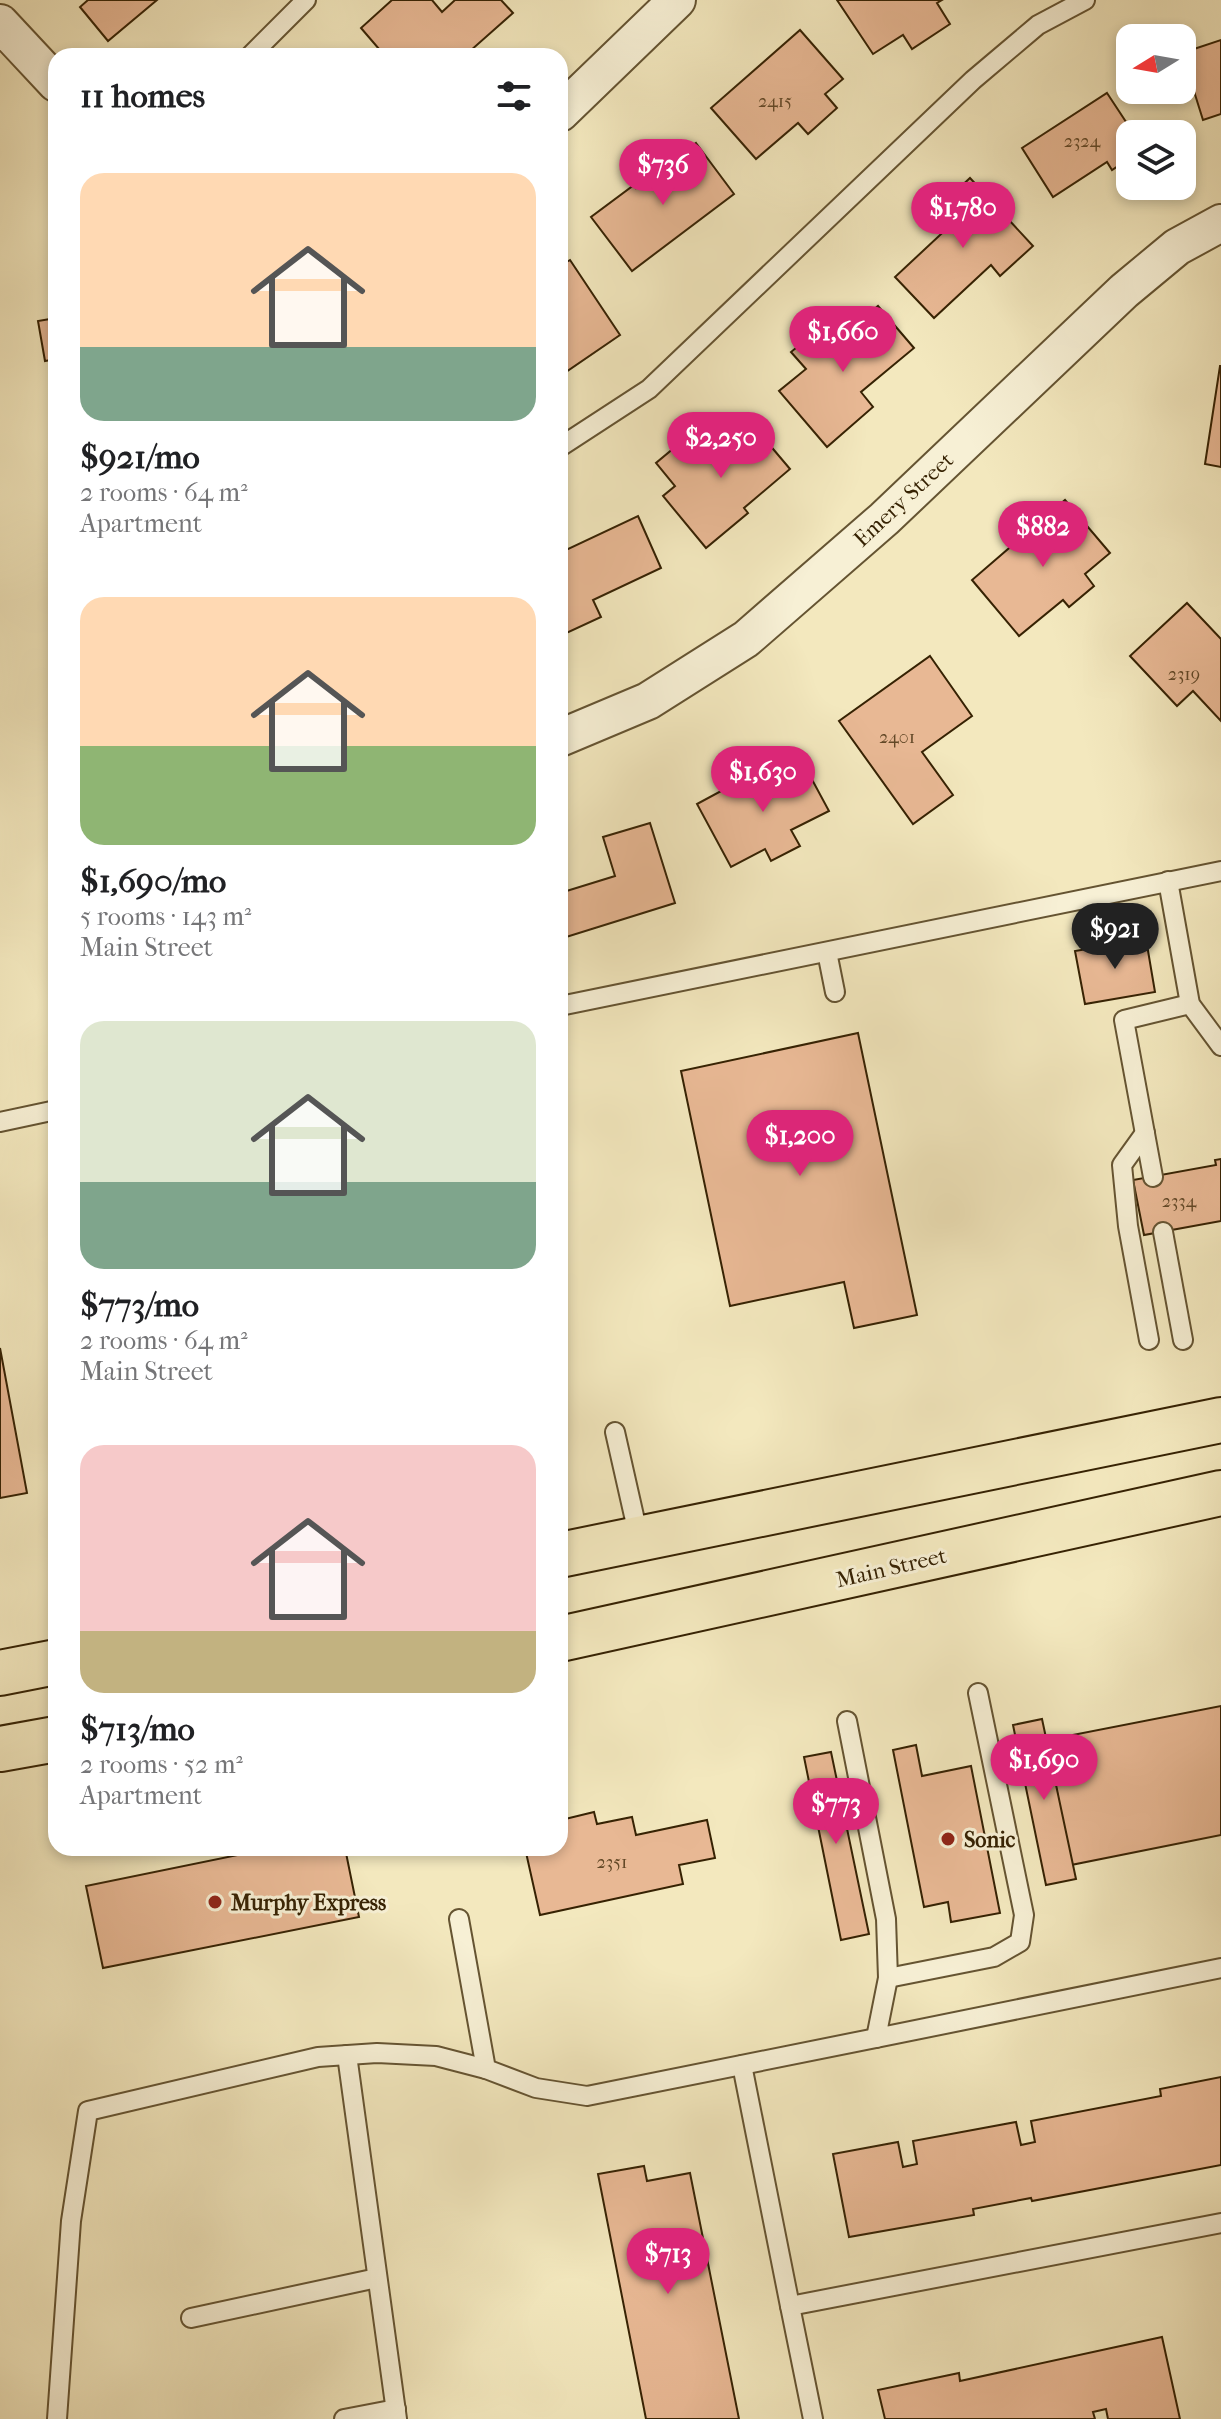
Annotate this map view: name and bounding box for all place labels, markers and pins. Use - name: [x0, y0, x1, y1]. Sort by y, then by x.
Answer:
- pin: $736: [616, 139, 710, 207]
- pin: $1,780: [898, 182, 1028, 250]
- pin: $1,660: [778, 306, 908, 374]
- pin: $2,250: [656, 412, 786, 480]
- pin: $882: [996, 501, 1090, 569]
- pin: $1,630: [698, 746, 828, 814]
- pin: $921: [1068, 903, 1162, 971]
- pin: $1,200: [735, 1110, 865, 1178]
- pin: $1,690: [979, 1734, 1109, 1802]
- pin: $773: [789, 1778, 883, 1846]
- place label: Sonic: [964, 1827, 1015, 1853]
- marker: Sonic: [939, 1830, 957, 1848]
- place label: Murphy Express: [230, 1890, 386, 1916]
- marker: Murphy Express: [206, 1893, 224, 1911]
- pin: $713: [621, 2228, 715, 2296]

